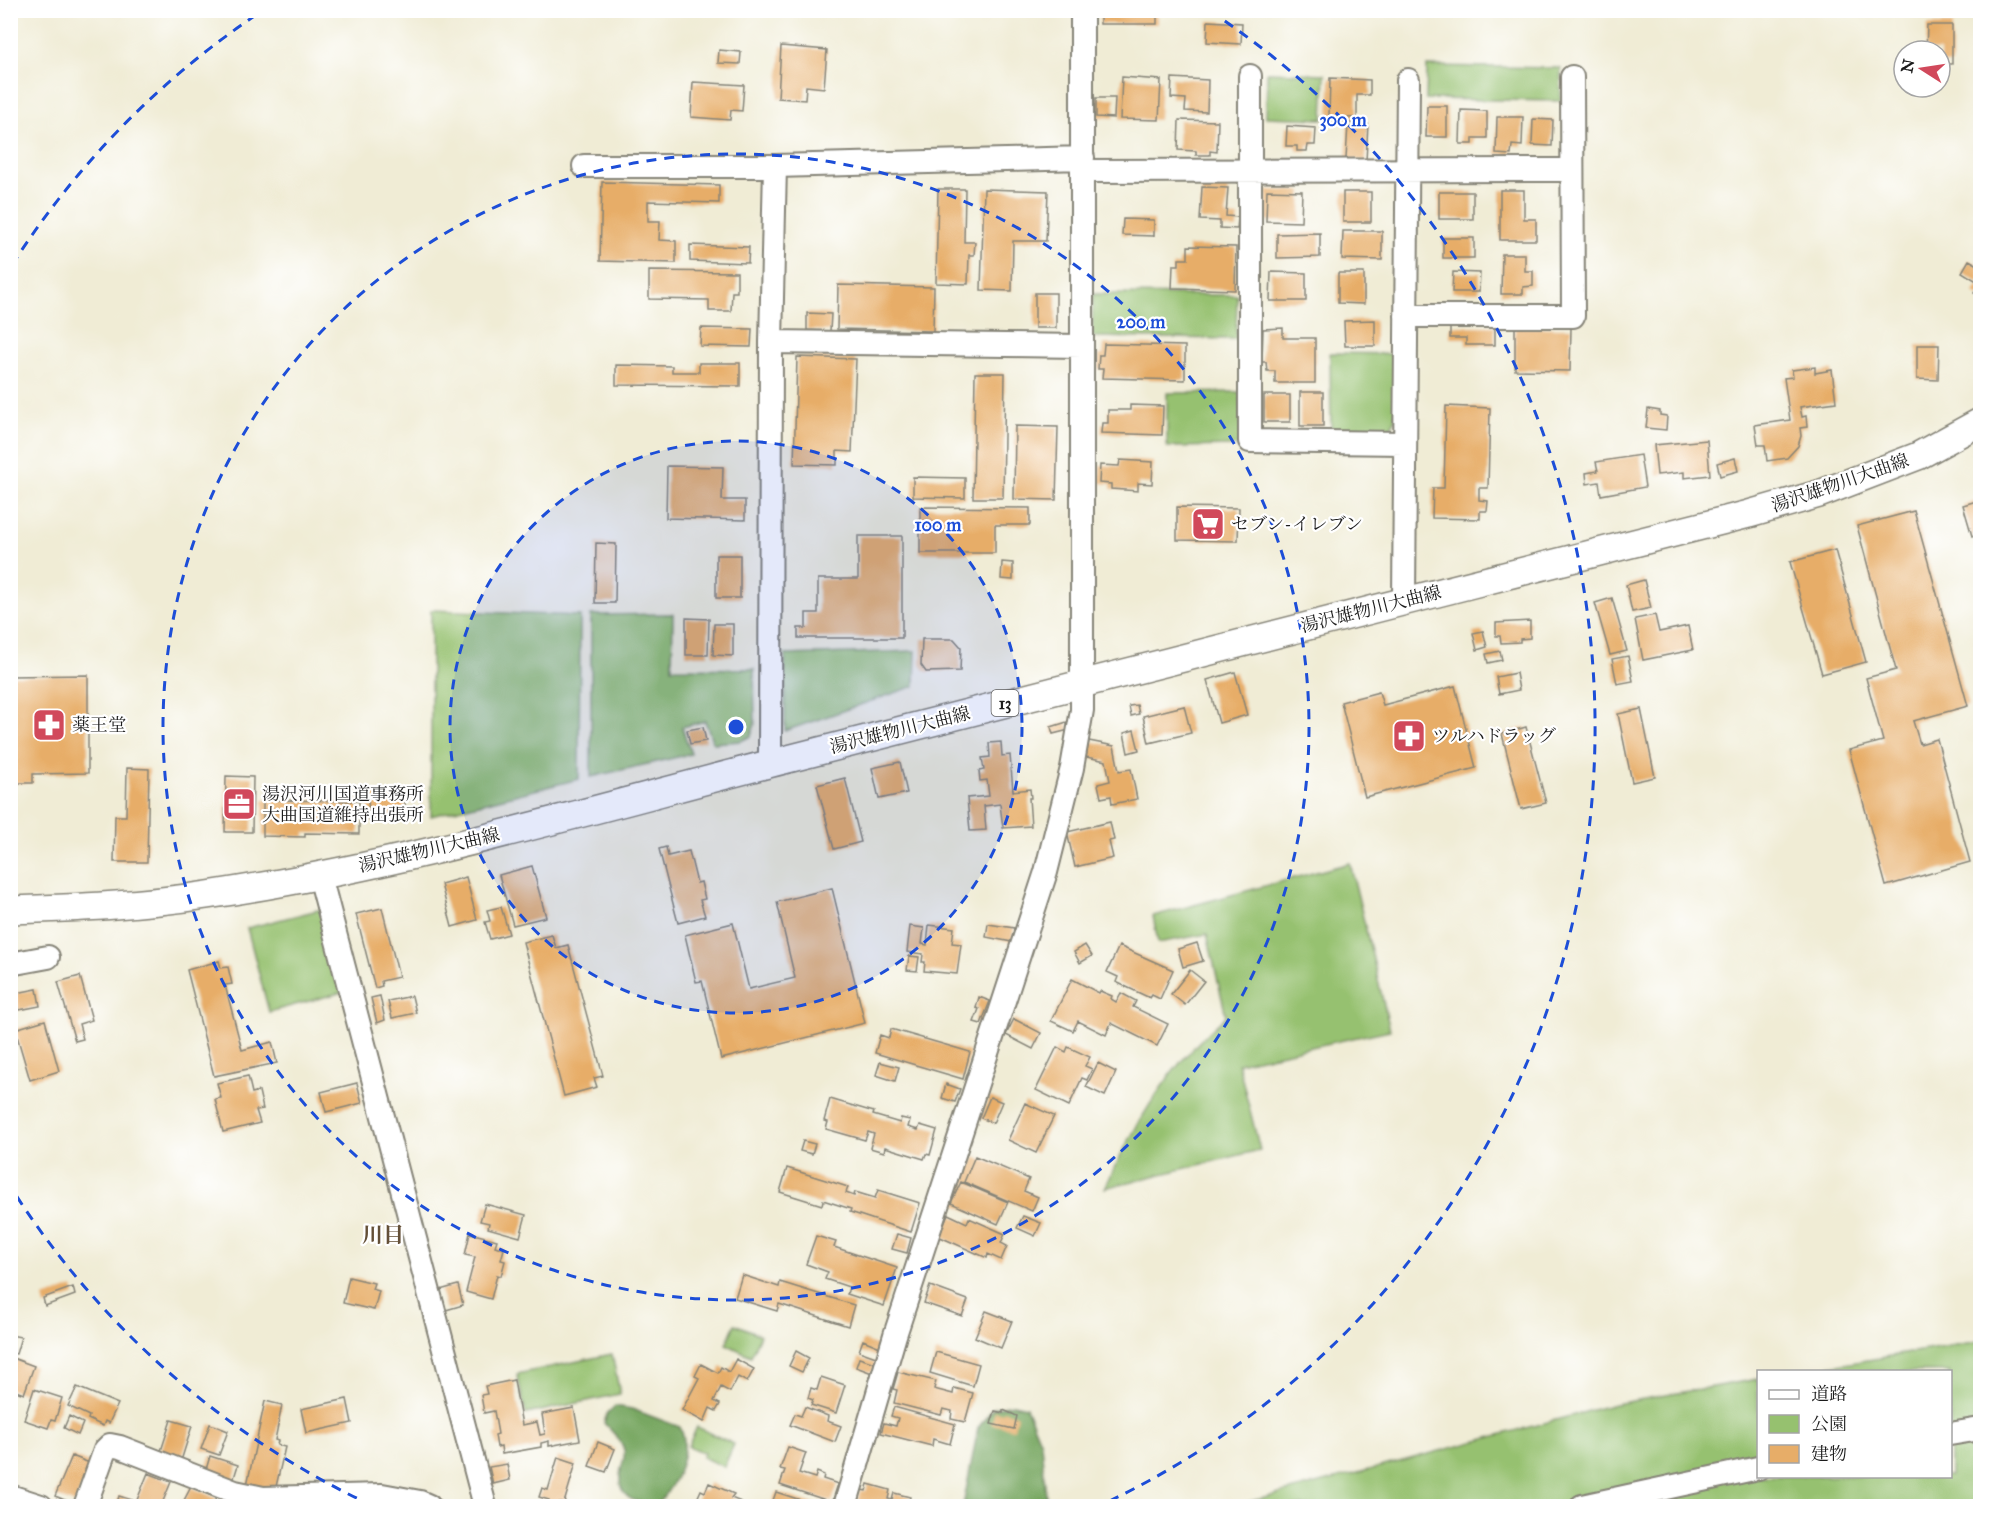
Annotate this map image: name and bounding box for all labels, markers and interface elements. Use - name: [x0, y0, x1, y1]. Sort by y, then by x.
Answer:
- north arrow: [1892, 39, 1952, 99]
- text: N: [1897, 57, 1919, 75]
- text: 300 m: [1319, 109, 1367, 132]
- text: 200 m: [1117, 311, 1166, 333]
- street label: 湯沢雄物川大曲線: [1768, 449, 1912, 517]
- supermarket icon: セブン-イレブン: [1190, 506, 1226, 542]
- place label: セブン-イレブン: [1231, 513, 1363, 535]
- text: 100 m: [915, 514, 962, 536]
- street label: 湯沢雄物川大曲線: [1298, 581, 1444, 637]
- road number: 13: [992, 690, 1018, 716]
- street label: 湯沢雄物川大曲線: [827, 702, 973, 758]
- pharmacy icon: 薬王堂: [31, 707, 67, 743]
- place label: 薬王堂: [72, 714, 126, 736]
- centre of rings: [726, 717, 746, 737]
- pharmacy icon: ツルハドラッグ: [1391, 718, 1427, 754]
- place label: ツルハドラッグ: [1432, 725, 1556, 747]
- place label: 湯沢河川国道事務所 大曲国道維持出張所: [262, 783, 424, 826]
- office icon: 湯沢河川国道事務所 大曲国道維持出張所: [221, 786, 257, 822]
- street label: 湯沢雄物川大曲線: [356, 823, 502, 877]
- district label: 川目: [362, 1222, 404, 1248]
- legend: [1757, 1370, 1952, 1478]
- text: 道路: [1811, 1383, 1847, 1405]
- text: 公園: [1811, 1413, 1847, 1435]
- text: 建物: [1811, 1443, 1847, 1465]

